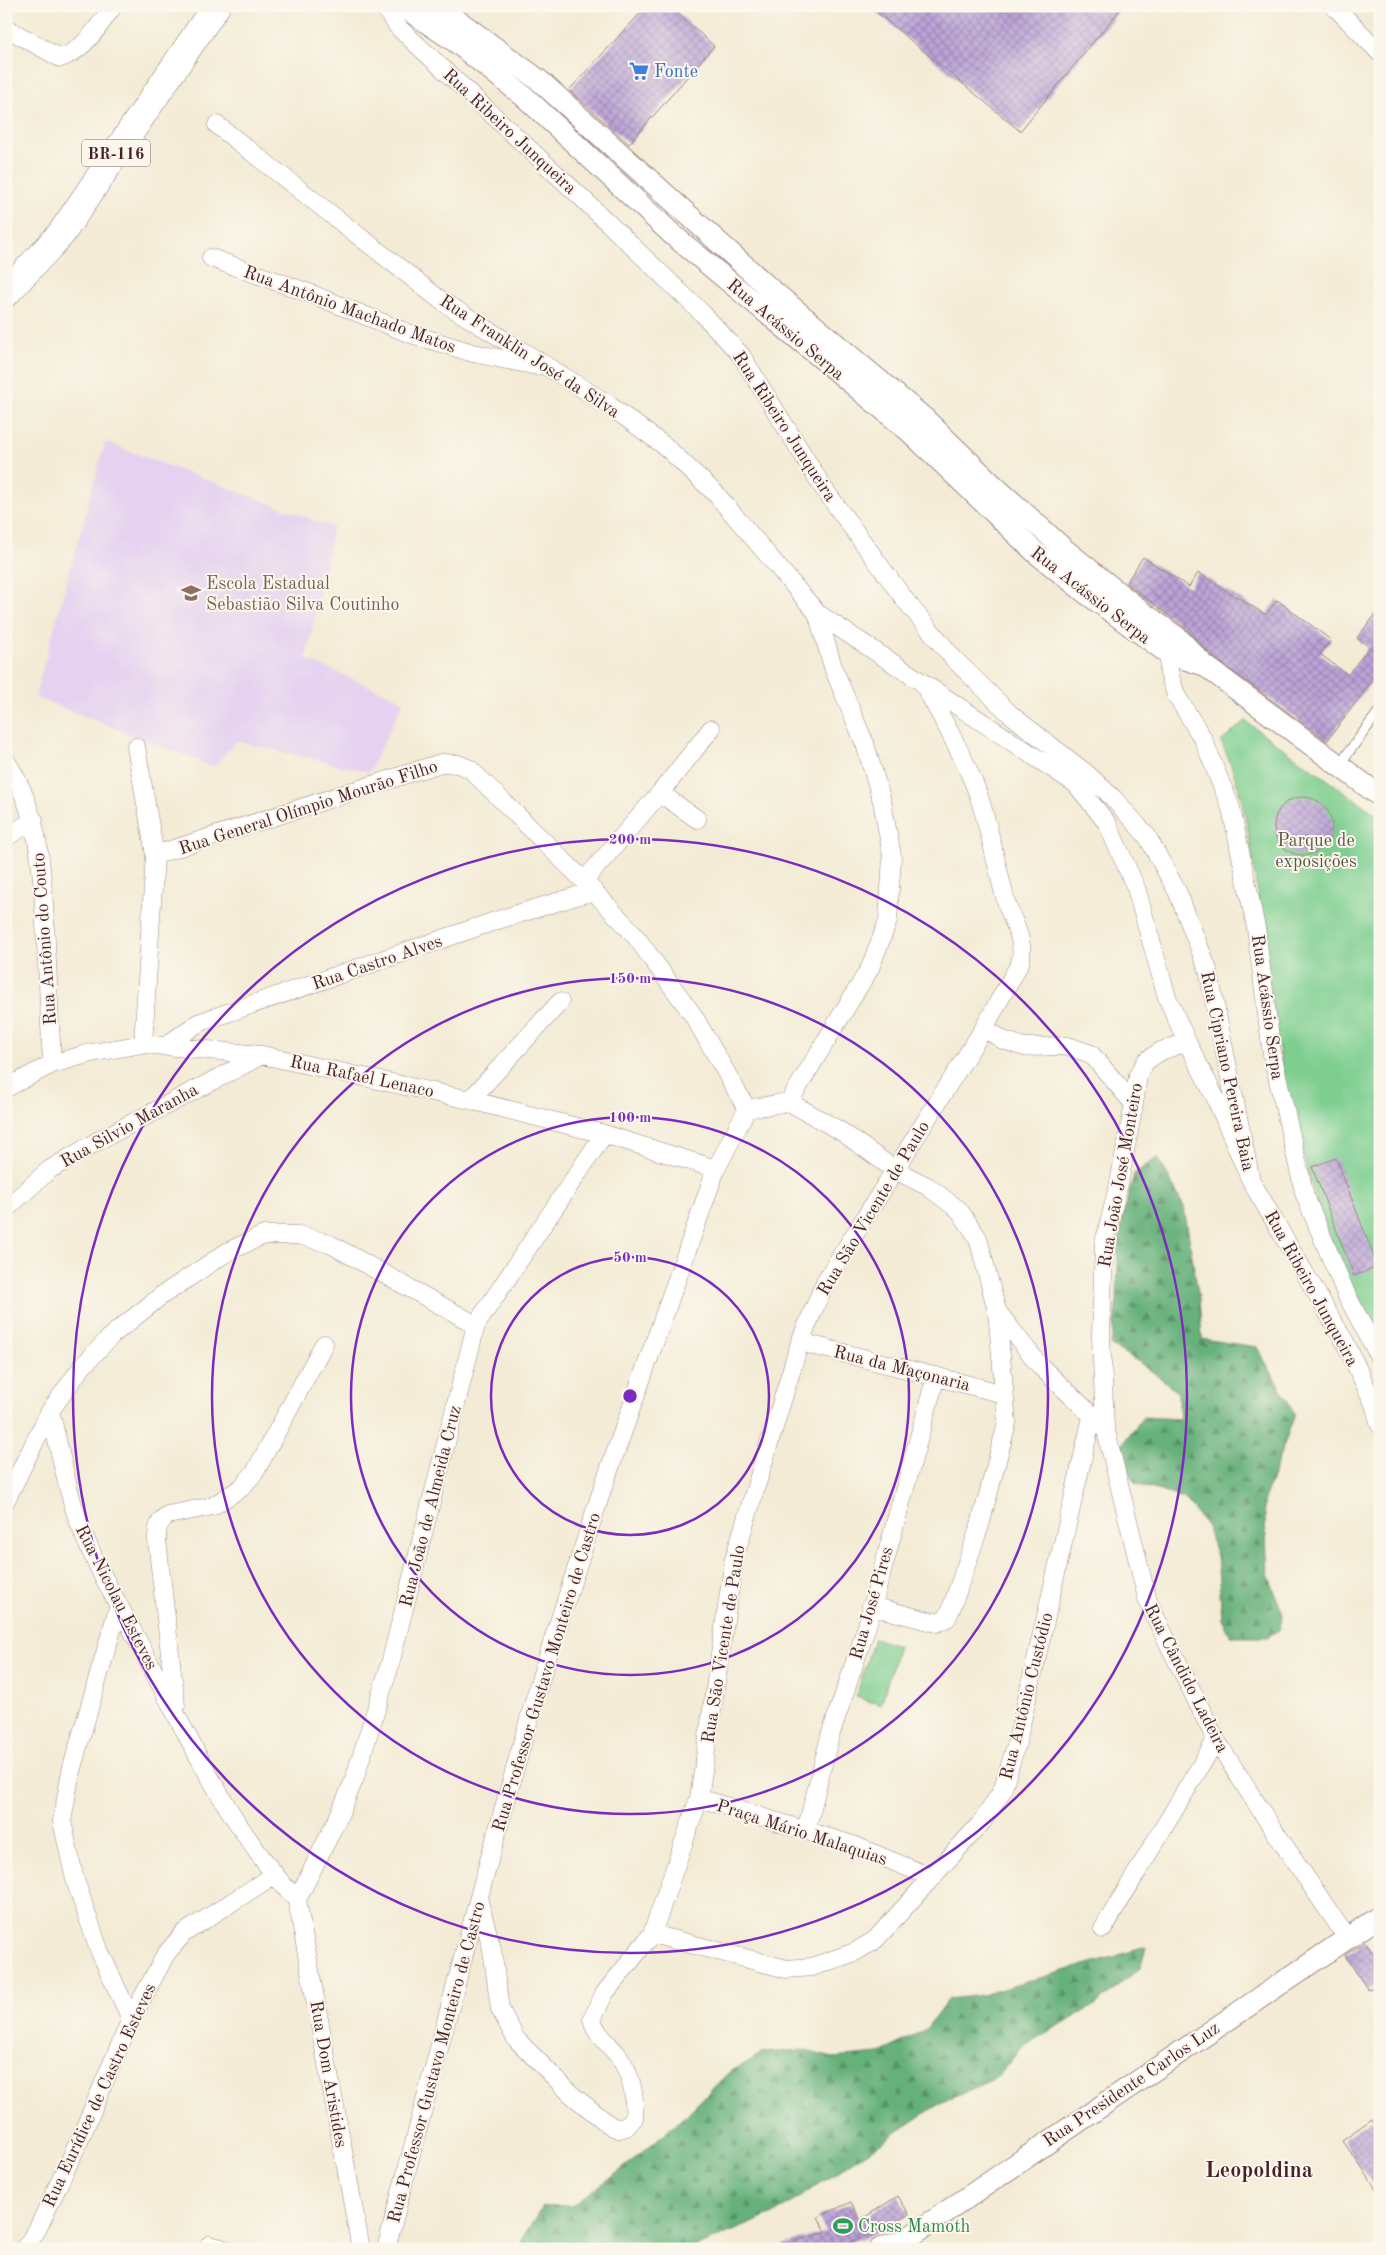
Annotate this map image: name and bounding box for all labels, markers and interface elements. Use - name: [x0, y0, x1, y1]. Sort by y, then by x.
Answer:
- supermarket icon: Fonte: [628, 60, 650, 82]
- place label: Fonte: [654, 63, 698, 81]
- street label: Rua Ribeiro Junqueira: [439, 65, 580, 198]
- road number: BR-116: [82, 140, 150, 167]
- street label: Rua Antônio Machado Matos: [241, 263, 458, 357]
- street label: Rua Acássio Serpa: [723, 276, 847, 384]
- street label: Rua Franklin José da Silva: [436, 292, 623, 422]
- street label: Rua Ribeiro Junqueira: [729, 348, 839, 505]
- street label: Rua Acássio Serpa: [1027, 544, 1154, 648]
- place label: Escola Estadual Sebastião Silva Coutinho: [206, 575, 399, 614]
- school or university icon: Escola Estadual Sebastião Silva Coutinho: [180, 582, 202, 604]
- street label: Rua General Olímpio Mourão Filho: [177, 757, 440, 858]
- park label: Parque de exposições: [1275, 832, 1357, 871]
- text: 200 m: [609, 833, 651, 848]
- street label: Rua Antônio do Couto: [30, 852, 60, 1026]
- street label: Rua Castro Alves: [310, 932, 445, 994]
- street label: Rua Acássio Serpa: [1248, 933, 1286, 1081]
- street label: Rua Cipriano Pereira Baia: [1197, 970, 1257, 1173]
- text: 150 m: [609, 972, 651, 987]
- street label: Rua Rafael Lenaco: [288, 1053, 436, 1101]
- street label: Rua Silvio Maranha: [58, 1081, 201, 1171]
- street label: Rua João José Monteiro: [1096, 1081, 1146, 1269]
- text: 100 m: [609, 1111, 651, 1126]
- street label: Rua São Vicente de Paulo: [815, 1118, 933, 1299]
- street label: Rua Ribeiro Junqueira: [1261, 1208, 1361, 1369]
- text: 50 m: [613, 1251, 647, 1266]
- street label: Rua da Maçonaria: [832, 1343, 972, 1395]
- centre of rings: [621, 1387, 639, 1405]
- street label: Rua João de Almeida Cruz: [397, 1404, 465, 1609]
- street label: Rua Professor Gustavo Monteiro de Castro: [490, 1511, 604, 1834]
- street label: Rua Nicolau Esteves: [72, 1522, 161, 1673]
- street label: Rua São Vicente de Paulo: [699, 1544, 749, 1745]
- street label: Rua José Pires: [847, 1544, 897, 1662]
- street label: Rua Cândido Ladeira: [1141, 1601, 1232, 1756]
- street label: Rua Antônio Custódio: [997, 1611, 1056, 1782]
- street label: Praça Mário Malaquias: [714, 1797, 889, 1869]
- street label: Rua Professor Gustavo Monteiro de Castro: [385, 1899, 489, 2225]
- street label: Rua Eurídice de Castro Esteves: [40, 1981, 160, 2210]
- street label: Rua Dom Aristides: [306, 1999, 350, 2149]
- street label: Rua Presidente Carlos Luz: [1040, 2019, 1223, 2151]
- district label: Leopoldina: [1205, 2160, 1313, 2182]
- sports icon: Cross Mamoth: [832, 2215, 854, 2237]
- place label: Cross Mamoth: [858, 2218, 971, 2236]

